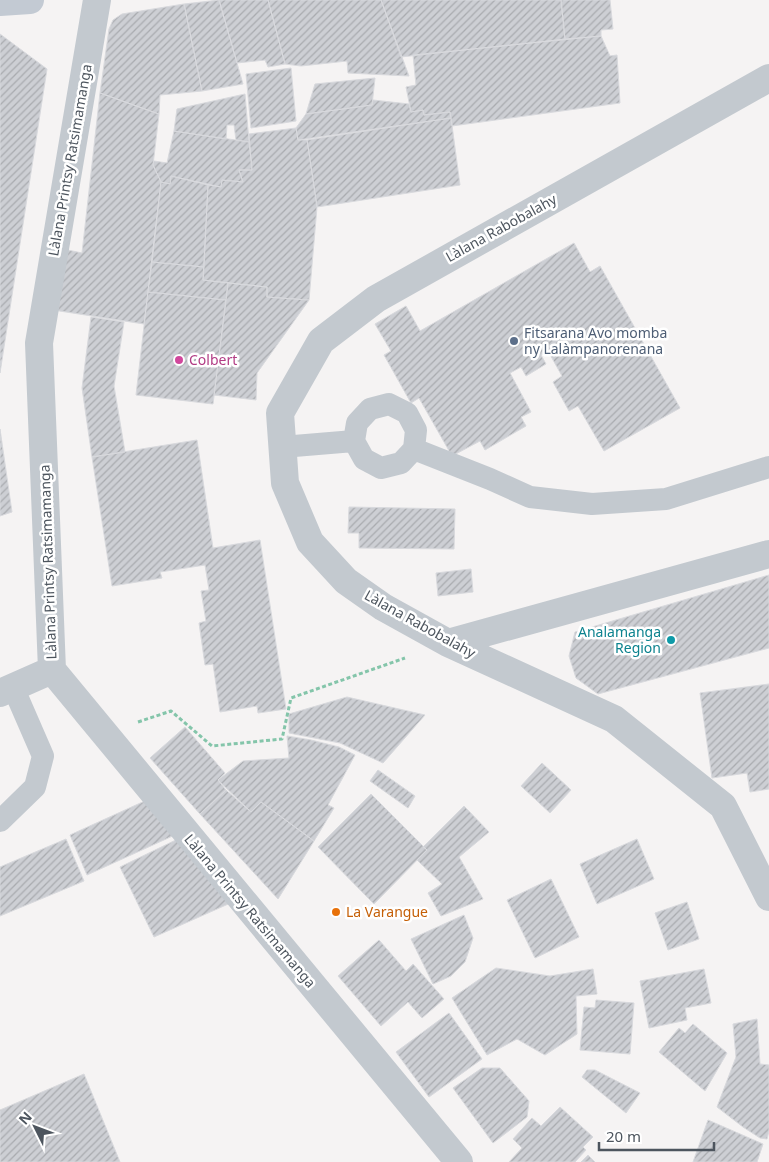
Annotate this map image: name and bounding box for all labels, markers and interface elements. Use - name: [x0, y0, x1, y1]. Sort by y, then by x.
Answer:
- street label: Làlana Printsy Ratsimamanga: [43, 62, 96, 257]
- street label: Làlana Rabobalahy: [442, 189, 560, 266]
- place label: Fitsarana Avo momba ny Lalàmpanorenana: [524, 323, 667, 358]
- marker: Fitsarana Avo momba ny Lalàmpanorenana: [508, 335, 520, 347]
- place label: Colbert: [189, 350, 237, 369]
- marker: Colbert: [173, 354, 185, 366]
- street label: Làlana Printsy Ratsimamanga: [35, 464, 60, 660]
- street label: Làlana Rabobalahy: [361, 585, 480, 662]
- place label: Analamanga Region: [578, 622, 661, 657]
- marker: Analamanga Region: [665, 634, 677, 646]
- street label: Làlana Printsy Ratsimamanga: [180, 830, 320, 991]
- place label: La Varangue: [346, 902, 428, 921]
- marker: La Varangue: [330, 906, 342, 918]
- north arrow: [10, 1102, 60, 1152]
- text: N: [14, 1107, 36, 1129]
- scale bar: [599, 1120, 714, 1152]
- text: 20 m: [606, 1126, 641, 1146]

